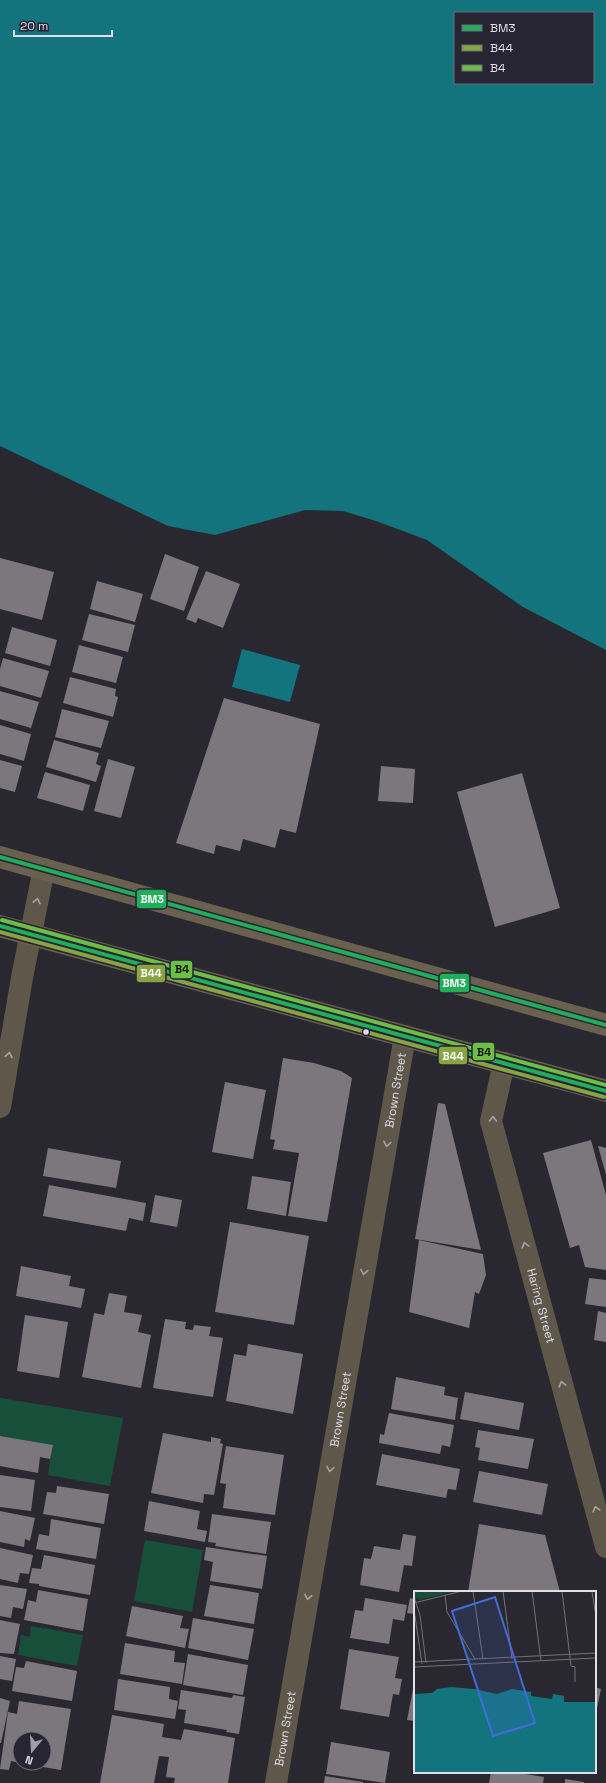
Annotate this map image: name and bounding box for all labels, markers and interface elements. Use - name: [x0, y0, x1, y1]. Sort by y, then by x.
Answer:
- scale bar: [14, 12, 112, 38]
- legend: [454, 12, 594, 84]
- text: 20 m: [20, 18, 48, 34]
- text: BM3: [490, 20, 516, 36]
- text: B44: [490, 40, 513, 56]
- text: B4: [490, 60, 506, 76]
- line badge: BM3: [136, 889, 167, 909]
- text: BM3: [140, 892, 164, 906]
- one-way arrow: [33, 898, 41, 905]
- line badge: B4: [170, 960, 193, 979]
- text: B4: [175, 962, 189, 976]
- line badge: B44: [136, 964, 166, 983]
- text: B44: [140, 966, 162, 980]
- line badge: BM3: [439, 973, 470, 993]
- text: BM3: [442, 976, 466, 990]
- unlabelled marker: [361, 1027, 371, 1037]
- line badge: B4: [472, 1042, 495, 1061]
- text: B4: [477, 1045, 491, 1059]
- line badge: B44: [438, 1046, 468, 1065]
- text: B44: [442, 1049, 464, 1063]
- one-way arrow: [4, 1051, 13, 1058]
- street label: Brown Street: [381, 1051, 410, 1129]
- one-way arrow: [489, 1116, 497, 1122]
- one-way arrow: [383, 1141, 391, 1147]
- one-way arrow: [521, 1242, 529, 1248]
- street label: Haring Street: [523, 1267, 559, 1345]
- one-way arrow: [361, 1269, 369, 1275]
- street label: Brown Street: [326, 1371, 355, 1449]
- one-way arrow: [558, 1381, 567, 1388]
- one-way arrow: [327, 1466, 335, 1472]
- one-way arrow: [592, 1506, 601, 1513]
- inset map: [414, 1591, 596, 1773]
- one-way arrow: [304, 1594, 313, 1600]
- street label: Brown Street: [271, 1690, 300, 1768]
- north arrow: [12, 1731, 52, 1771]
- text: N: [23, 1753, 35, 1768]

